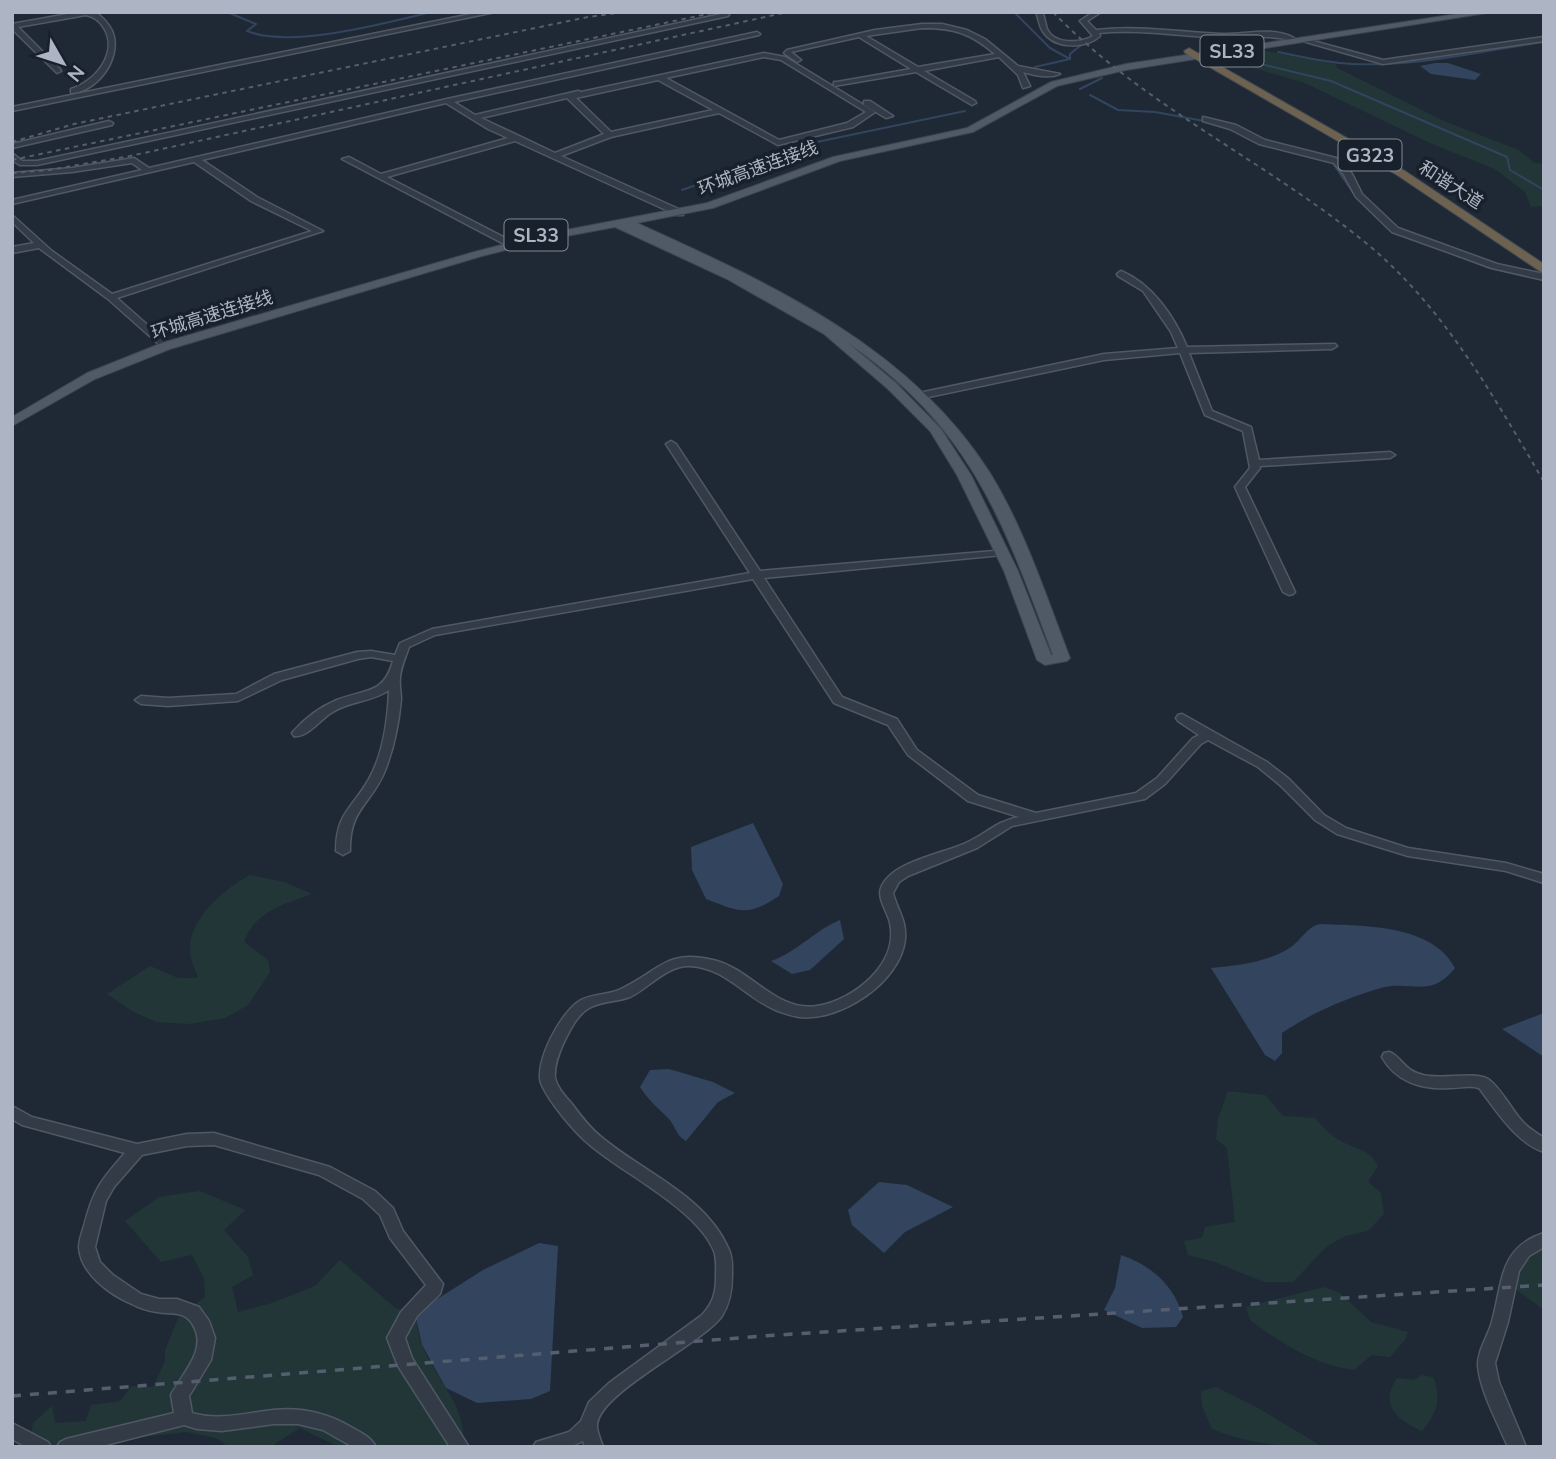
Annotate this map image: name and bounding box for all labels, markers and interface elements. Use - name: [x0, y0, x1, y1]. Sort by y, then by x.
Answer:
- north arrow: [28, 28, 98, 98]
- road number: SL33: [1200, 36, 1264, 66]
- text: N: [62, 61, 90, 87]
- street label: 环城高速连接线: [695, 135, 821, 200]
- road number: G323: [1338, 140, 1402, 170]
- street label: 和谐大道: [1415, 155, 1488, 214]
- road number: SL33: [504, 219, 568, 250]
- street label: 环城高速连接线: [148, 285, 275, 344]

